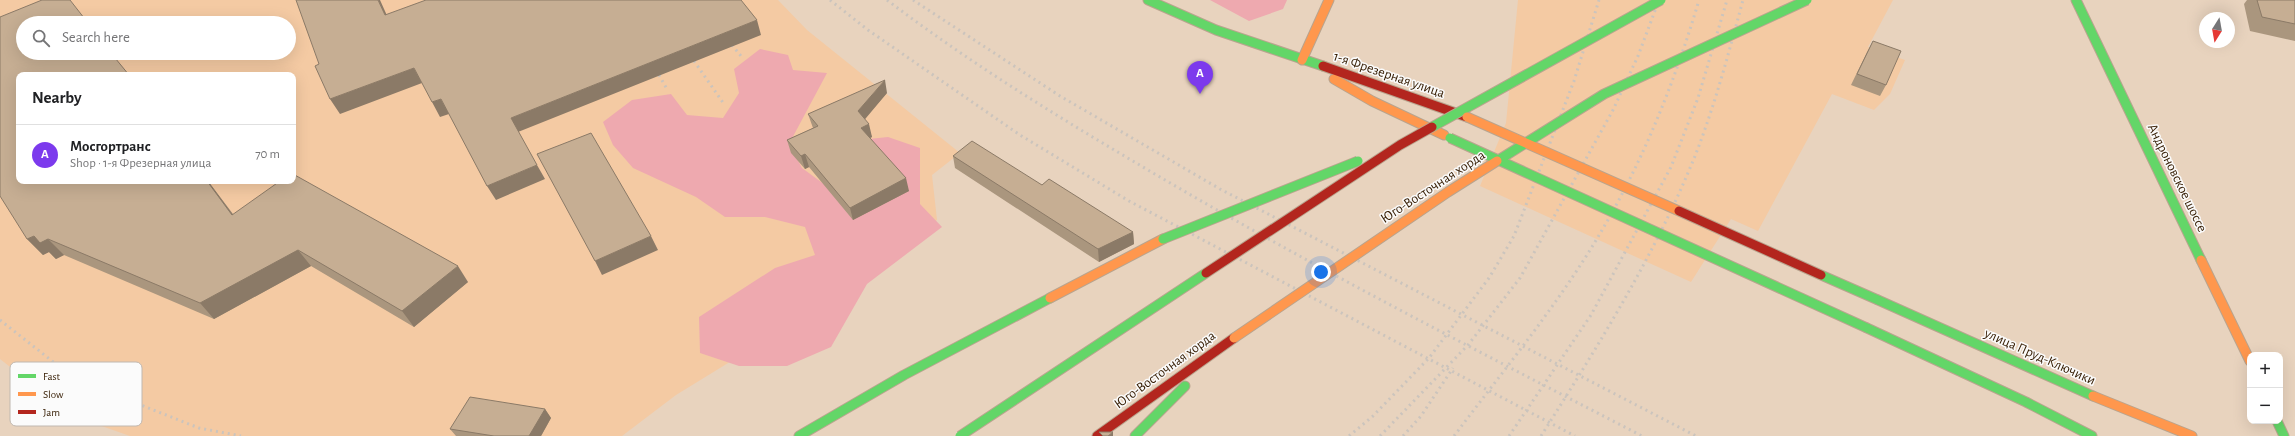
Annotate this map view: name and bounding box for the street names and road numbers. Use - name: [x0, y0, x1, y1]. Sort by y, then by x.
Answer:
- street label: 1-я Фрезерная улица: [1332, 49, 1447, 101]
- street label: Андроновское шоссе: [2145, 122, 2209, 234]
- street label: Юго-Восточная хорда: [1378, 148, 1488, 226]
- street label: улица Пруд-Ключики: [1981, 326, 2098, 388]
- street label: Юго-Восточная хорда: [1112, 328, 1219, 411]

